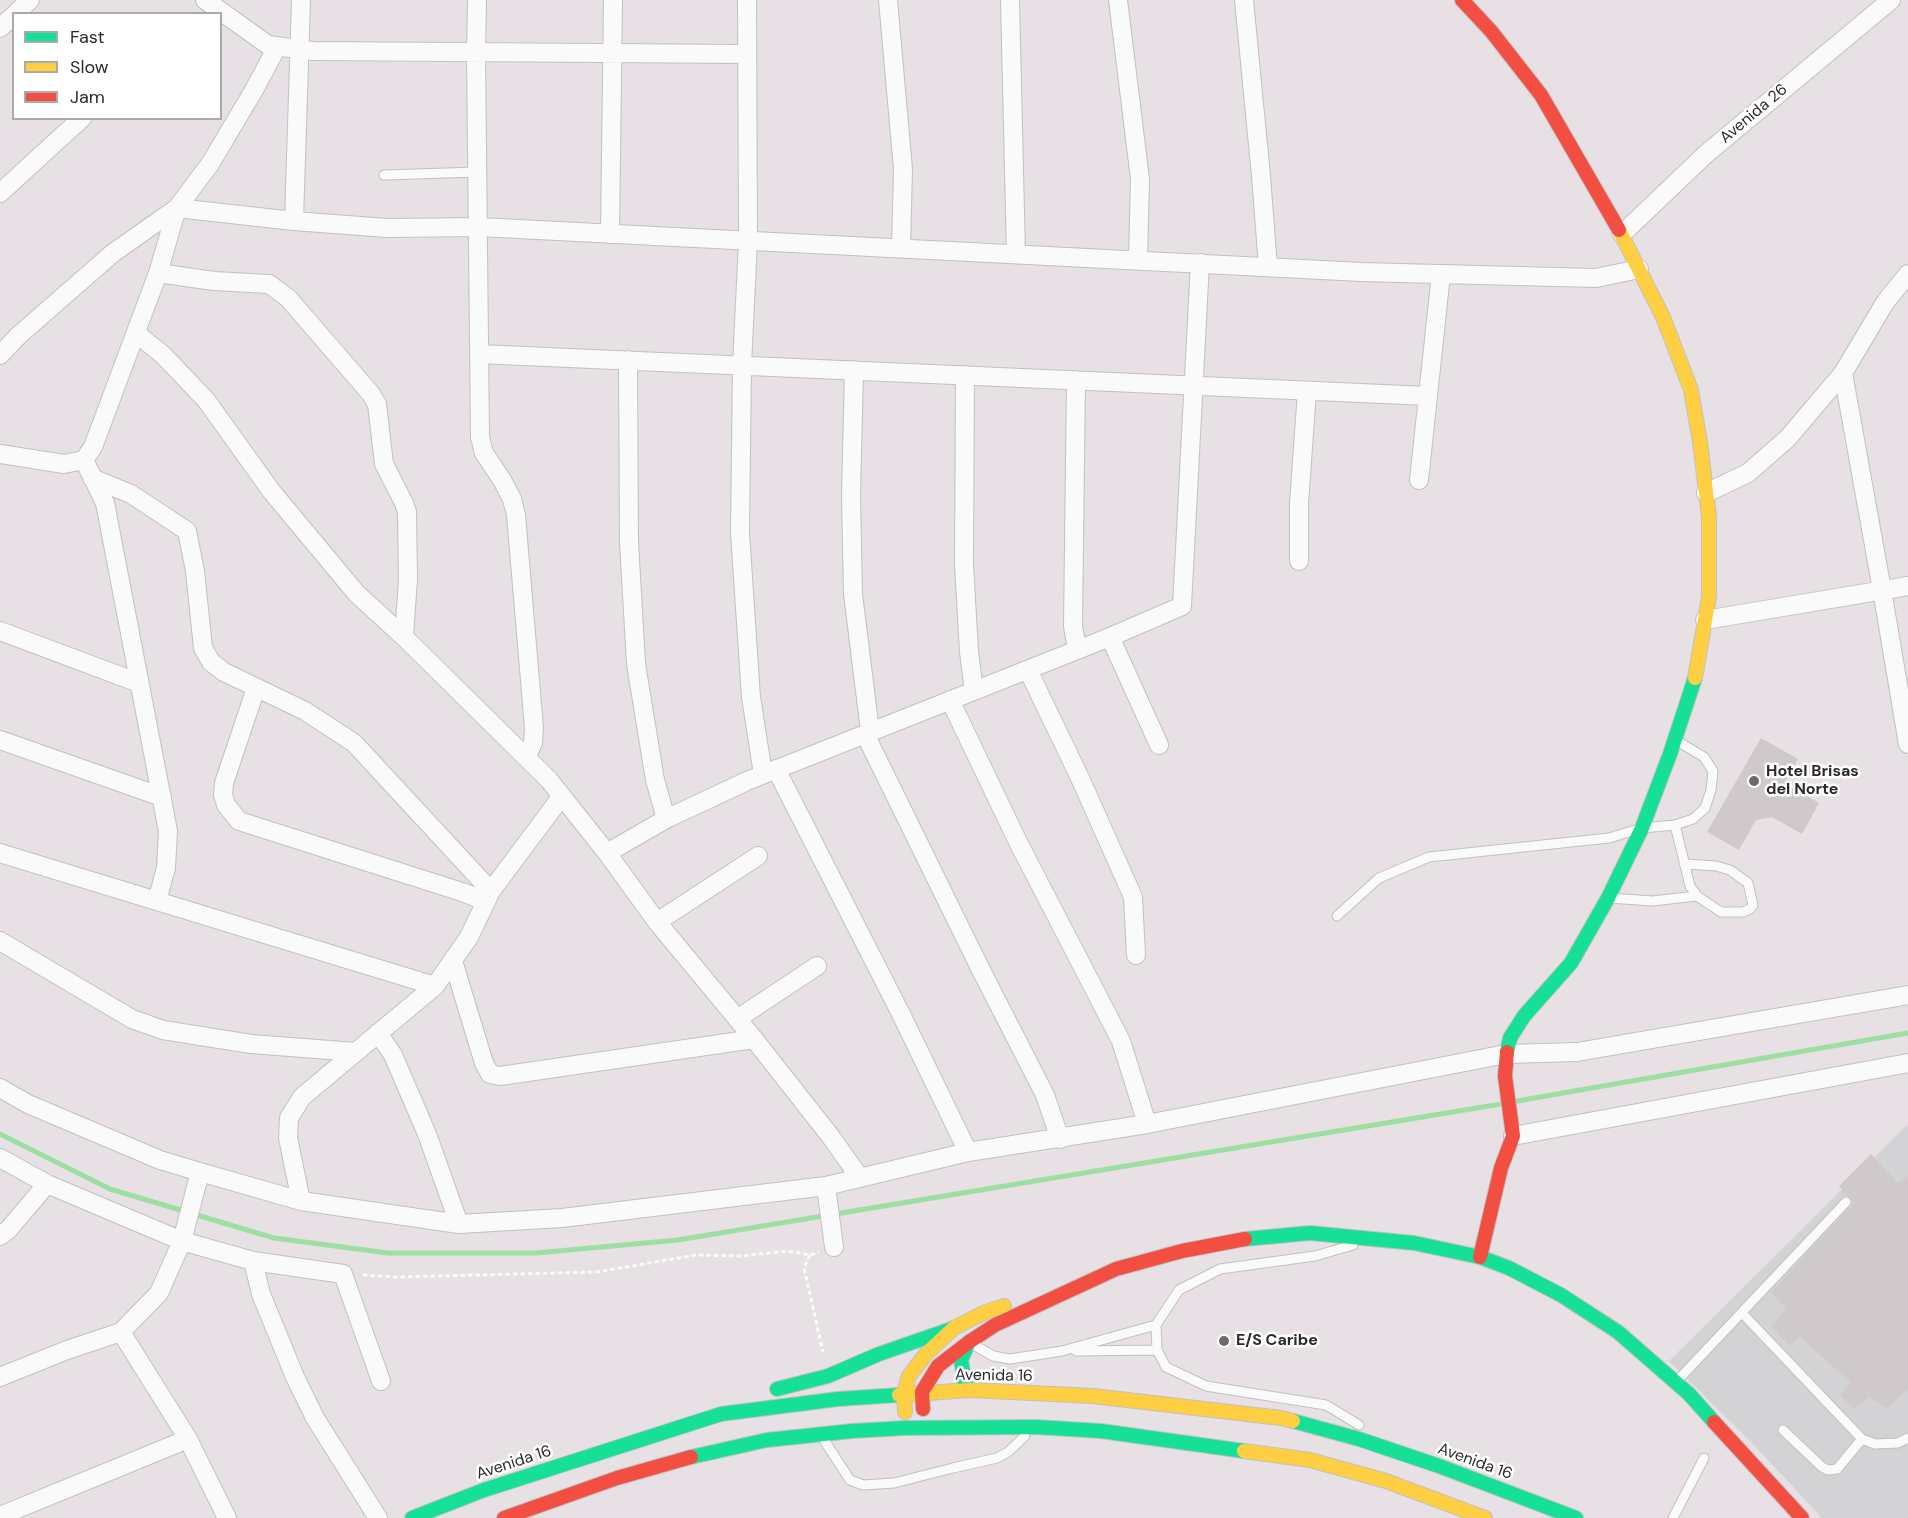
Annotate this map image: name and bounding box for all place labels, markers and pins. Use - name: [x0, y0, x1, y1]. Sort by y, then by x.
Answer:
- place label: Hotel Brisas del Norte: [1766, 762, 1859, 800]
- marker: Hotel Brisas del Norte: [1747, 774, 1761, 788]
- place label: E/S Caribe: [1236, 1331, 1318, 1351]
- marker: E/S Caribe: [1217, 1334, 1231, 1348]

